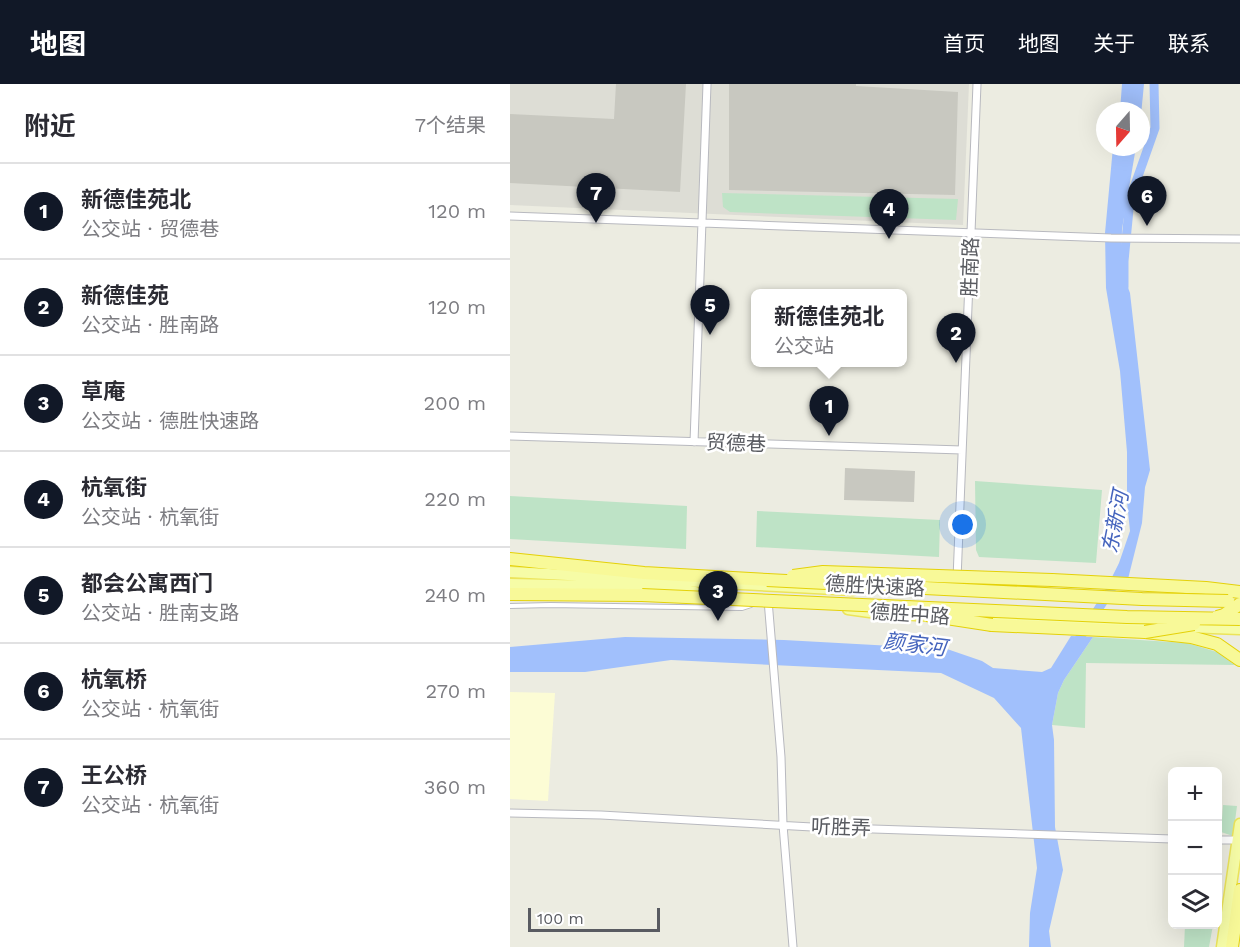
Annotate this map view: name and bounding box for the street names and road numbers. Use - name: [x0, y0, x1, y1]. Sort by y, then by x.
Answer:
- street label: 胜南路: [957, 237, 983, 297]
- street label: 贸德巷: [706, 430, 766, 456]
- street label: 德胜快速路: [824, 571, 926, 601]
- street label: 德胜中路: [869, 599, 951, 629]
- street label: 听胜弄: [811, 814, 871, 840]

